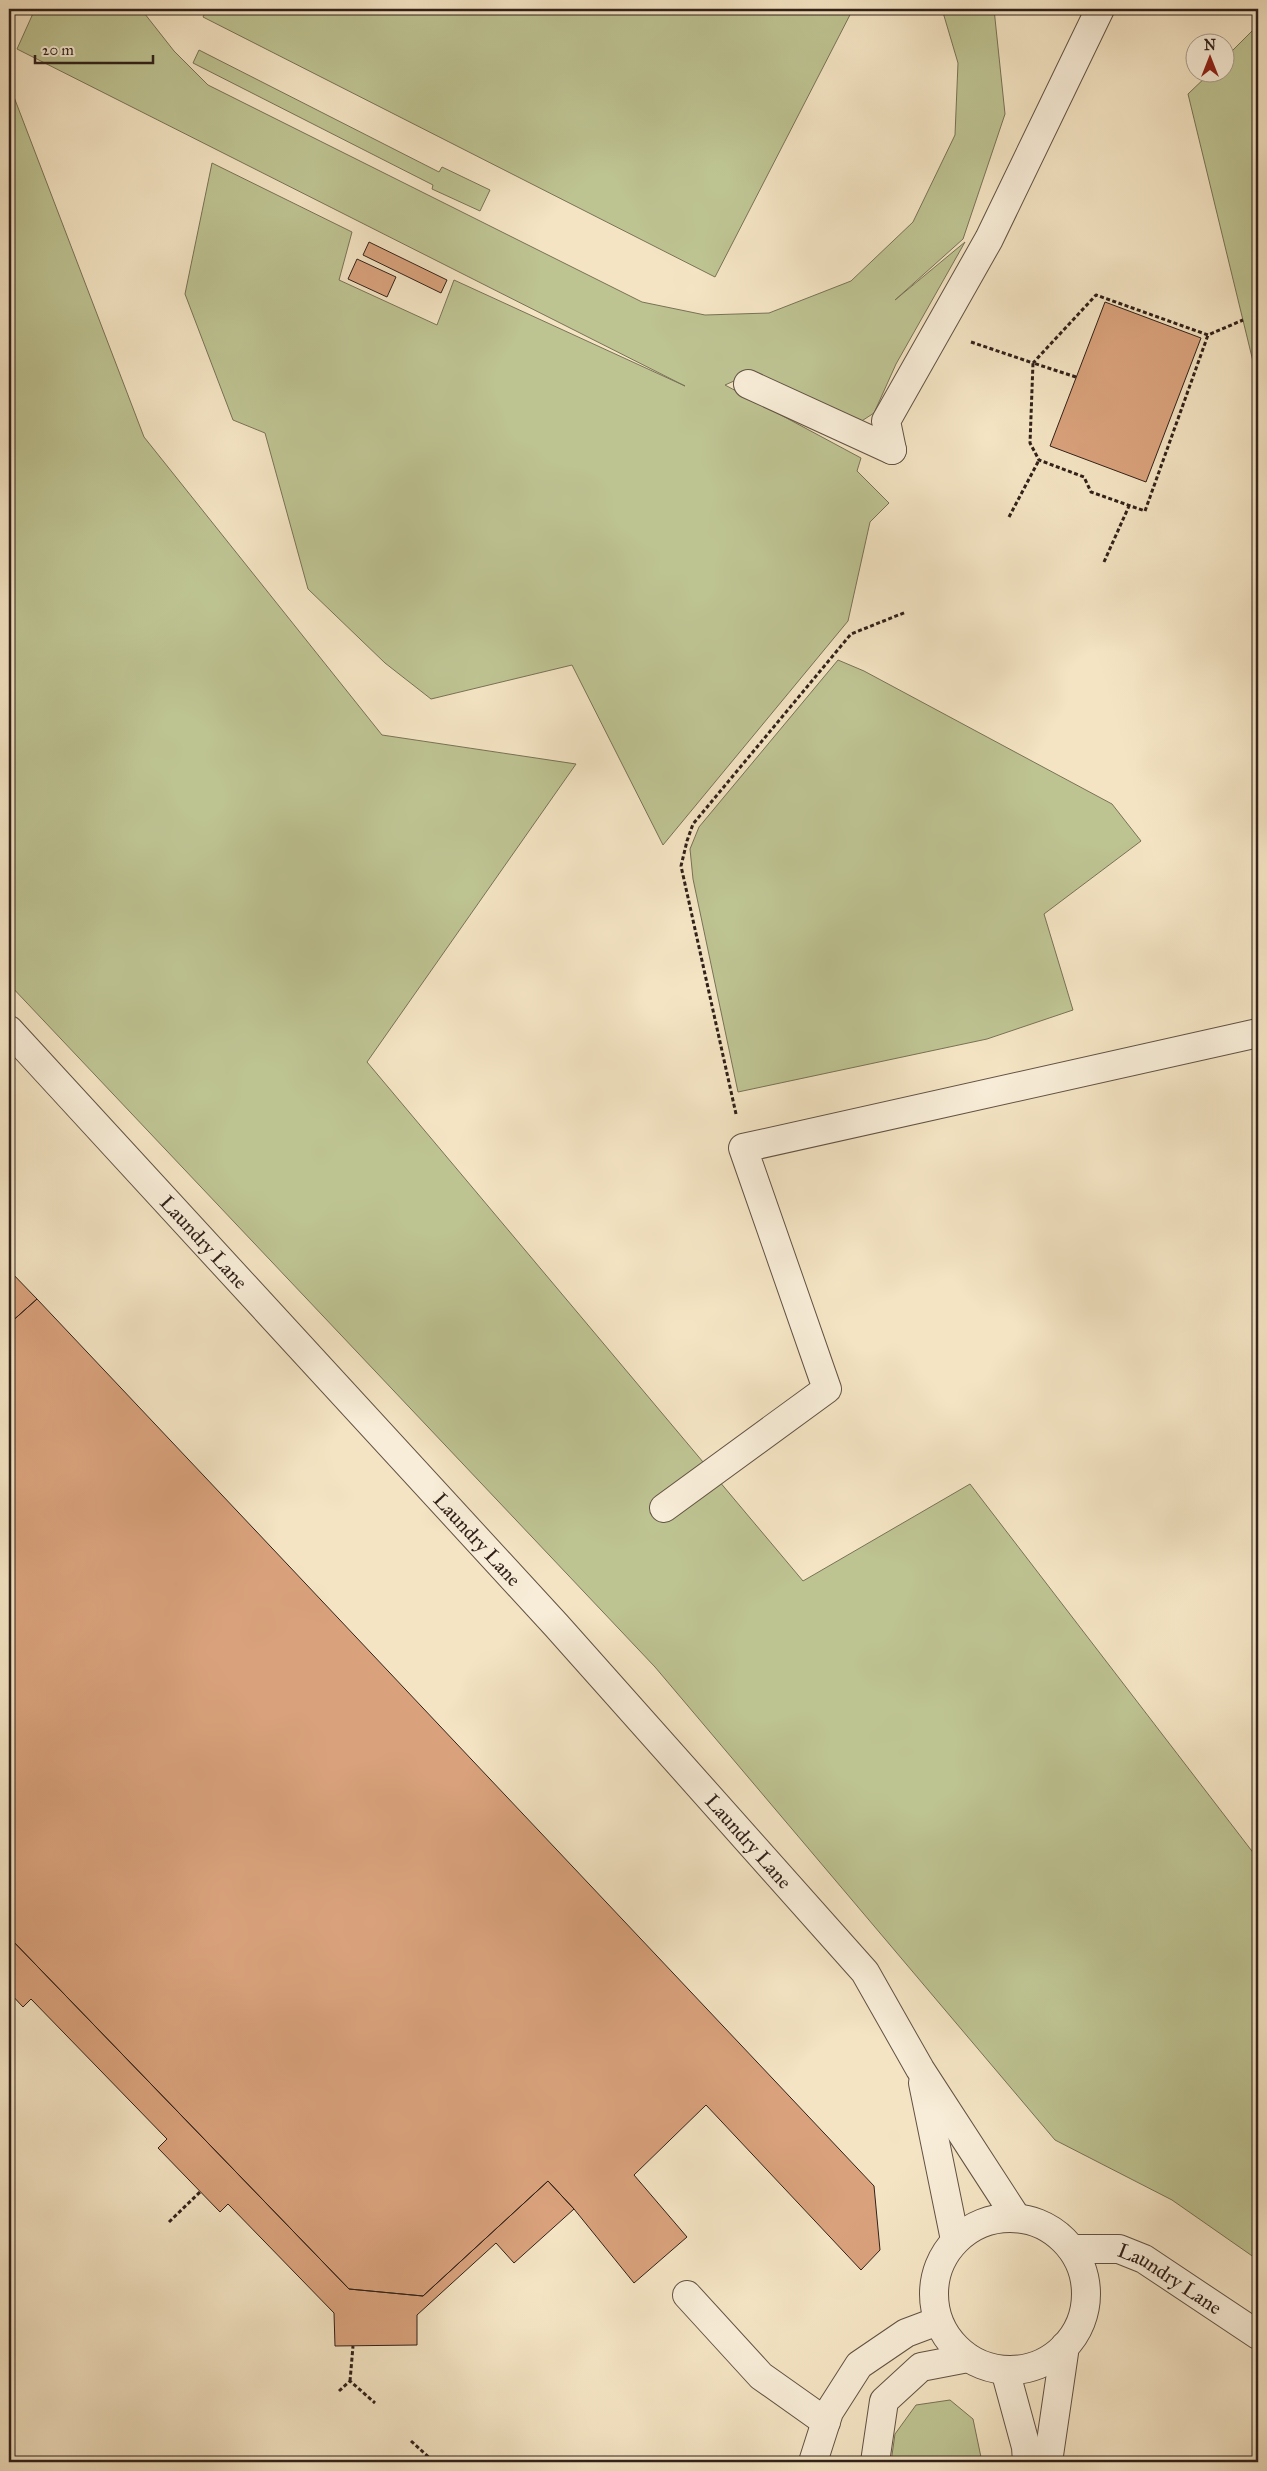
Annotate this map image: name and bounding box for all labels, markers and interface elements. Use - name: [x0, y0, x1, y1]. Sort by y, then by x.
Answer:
- scale bar: [35, 32, 152, 64]
- north arrow: [1184, 32, 1234, 82]
- text: N: [1204, 37, 1216, 54]
- text: 20 m: [42, 41, 74, 59]
- street label: Laundry Lane: [155, 1190, 253, 1294]
- street label: Laundry Lane: [428, 1488, 526, 1591]
- street label: Laundry Lane: [700, 1789, 797, 1894]
- street label: Laundry Lane: [1114, 2238, 1227, 2320]

